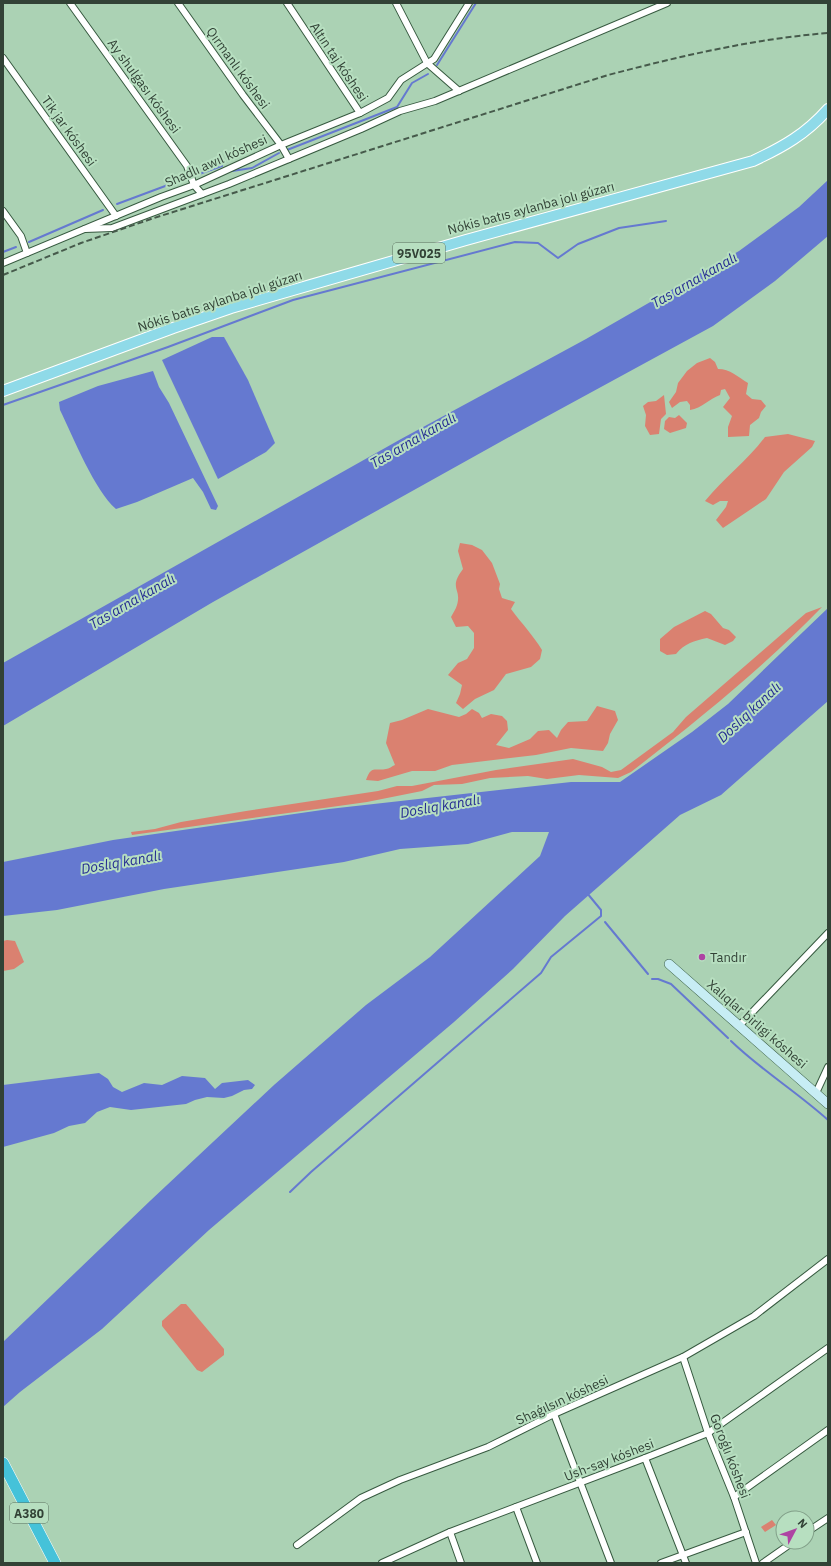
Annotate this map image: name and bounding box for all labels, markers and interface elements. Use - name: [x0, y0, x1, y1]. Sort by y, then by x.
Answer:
- street label: Altın taj kóshesi: [306, 19, 372, 105]
- street label: Qırmanlı kóshesi: [203, 24, 273, 112]
- street label: Ay shulǵası kóshesi: [104, 35, 184, 137]
- street label: Tik jar kóshesi: [38, 92, 100, 170]
- street label: Shadlı awıl kóshesi: [162, 131, 270, 191]
- street label: Nókis batıs aylanba jolı gúzarı: [446, 178, 616, 238]
- road number: 95V025: [393, 243, 445, 263]
- water label: Tas arna kanalı: [648, 248, 740, 312]
- street label: Nókis batıs aylanba jolı gúzarı: [136, 266, 304, 336]
- water label: Tas arna kanalı: [367, 408, 459, 472]
- water label: Tas arna kanalı: [86, 569, 178, 633]
- water label: Doslıq kanalı: [713, 678, 785, 746]
- water label: Doslıq kanalı: [399, 790, 482, 822]
- water label: Doslıq kanalı: [80, 846, 163, 878]
- place label: Tandır: [710, 949, 747, 966]
- marker: Tandır: [697, 952, 707, 962]
- street label: Xalıqlar birligi kóshesi: [703, 976, 811, 1072]
- street label: Shaǵılsın kóshesi: [513, 1371, 611, 1429]
- street label: Goroǵlı kóshesi: [706, 1411, 754, 1501]
- street label: Ush-say kóshesi: [562, 1435, 656, 1485]
- road number: A380: [10, 1503, 48, 1523]
- north arrow: [775, 1510, 815, 1550]
- text: N: [795, 1516, 810, 1531]

